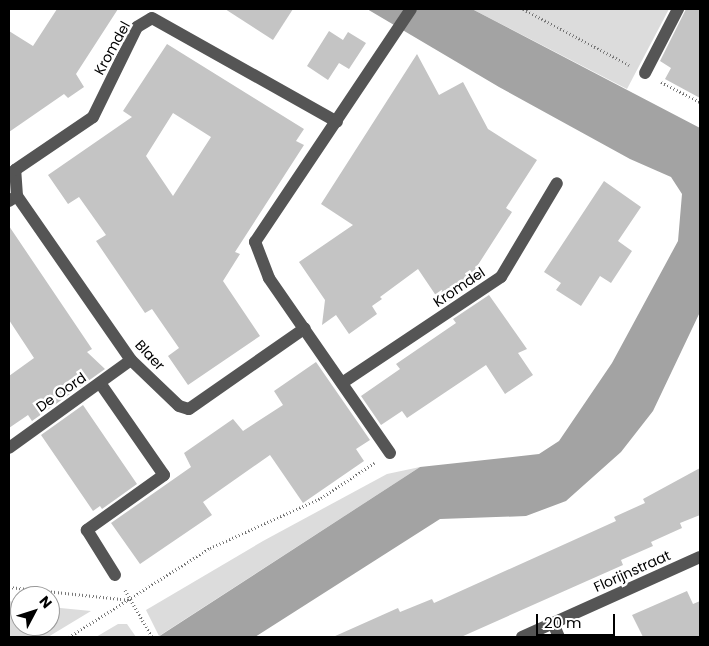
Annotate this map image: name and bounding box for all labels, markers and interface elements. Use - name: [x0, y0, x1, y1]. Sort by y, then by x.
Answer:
- street label: Kromdel: [90, 18, 134, 78]
- street label: Kromdel: [430, 264, 488, 310]
- street label: Blaer: [132, 336, 168, 374]
- street label: De Oord: [33, 369, 89, 415]
- street label: Florijnstraat: [591, 547, 673, 595]
- north arrow: [10, 586, 60, 636]
- text: N: [35, 592, 57, 612]
- scale bar: [539, 604, 618, 636]
- text: 20 m: [544, 612, 582, 633]

